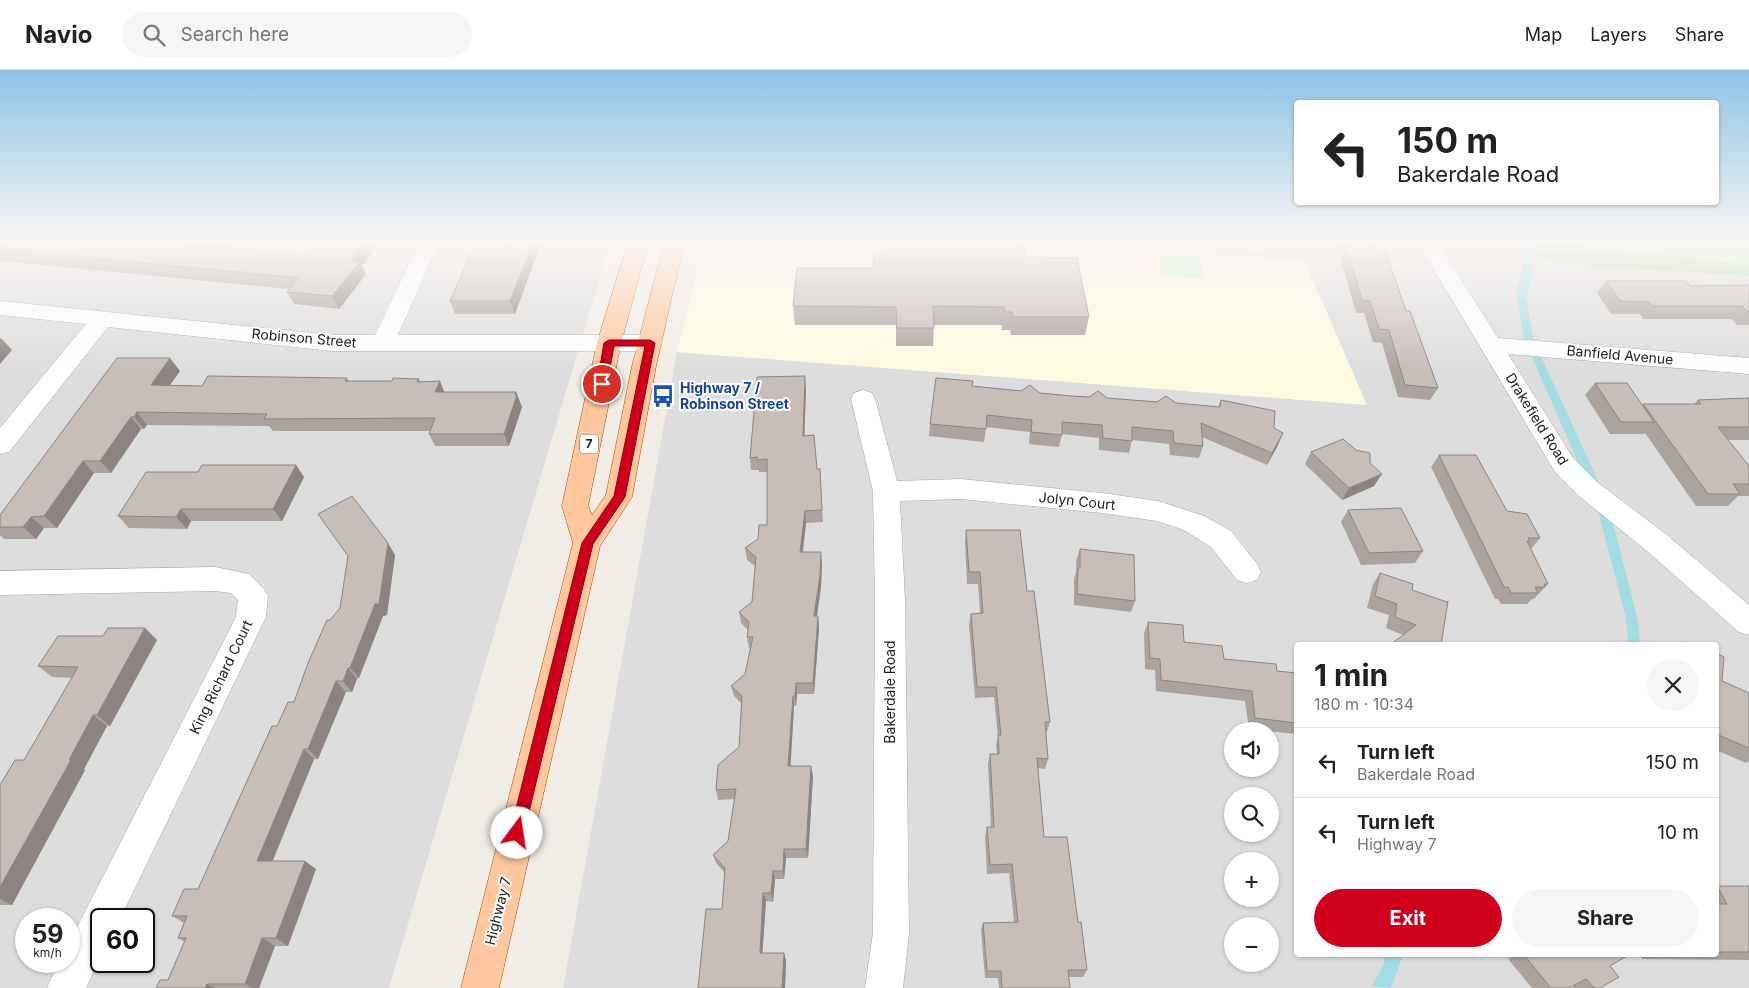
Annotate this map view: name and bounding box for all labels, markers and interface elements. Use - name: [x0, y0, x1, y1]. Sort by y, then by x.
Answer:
- search box: [122, 12, 472, 57]
- text: Navio: [25, 20, 92, 49]
- icon: search: [140, 21, 168, 49]
- text: Search here: [180, 23, 289, 46]
- text: Map: [1525, 24, 1562, 45]
- text: Layers: [1590, 24, 1647, 45]
- text: Share: [1675, 24, 1724, 45]
- text: 150 m: [1397, 119, 1498, 161]
- icon: left: [1314, 120, 1379, 185]
- text: Bakerdale Road: [1397, 161, 1559, 187]
- street label: Robinson Street: [251, 324, 357, 351]
- street label: Banfield Avenue: [1566, 341, 1674, 368]
- pin: [581, 363, 623, 405]
- icon: arrive: [588, 370, 616, 398]
- street label: Drakefield Road: [1502, 370, 1572, 468]
- place label: Highway 7 / Robinson Street: [680, 379, 789, 412]
- bus stop icon: Highway 7 / Robinson Street: [650, 383, 676, 409]
- road number: 7: [580, 434, 598, 454]
- street label: Jolyn Court: [1038, 488, 1117, 513]
- street label: King Richard Court: [186, 617, 256, 737]
- street label: Bakerdale Road: [881, 640, 898, 744]
- text: 1 min: [1314, 657, 1388, 693]
- button: close: [1647, 659, 1699, 711]
- text: 180 m · 10:34: [1314, 694, 1414, 714]
- map controls: [1224, 722, 1279, 972]
- button: sound: [1224, 722, 1279, 777]
- text: Turn left: [1357, 741, 1435, 764]
- icon: left: [1314, 749, 1342, 777]
- text: 150 m: [1646, 751, 1699, 774]
- text: Bakerdale Road: [1357, 764, 1475, 784]
- button: search: [1224, 787, 1279, 842]
- position arrow: [490, 806, 542, 858]
- text: Turn left: [1357, 811, 1435, 834]
- icon: left: [1314, 819, 1342, 847]
- text: 10 m: [1657, 821, 1699, 844]
- text: Highway 7: [1357, 834, 1436, 854]
- button: +: [1224, 852, 1279, 907]
- street label: Highway 7: [481, 875, 514, 947]
- button: Exit: [1314, 889, 1502, 947]
- button: Share: [1512, 889, 1699, 947]
- speed limit sign: 60: [90, 908, 155, 973]
- button: −: [1224, 917, 1279, 972]
- text: 59: [31, 919, 64, 949]
- text: km/h: [33, 945, 62, 960]

